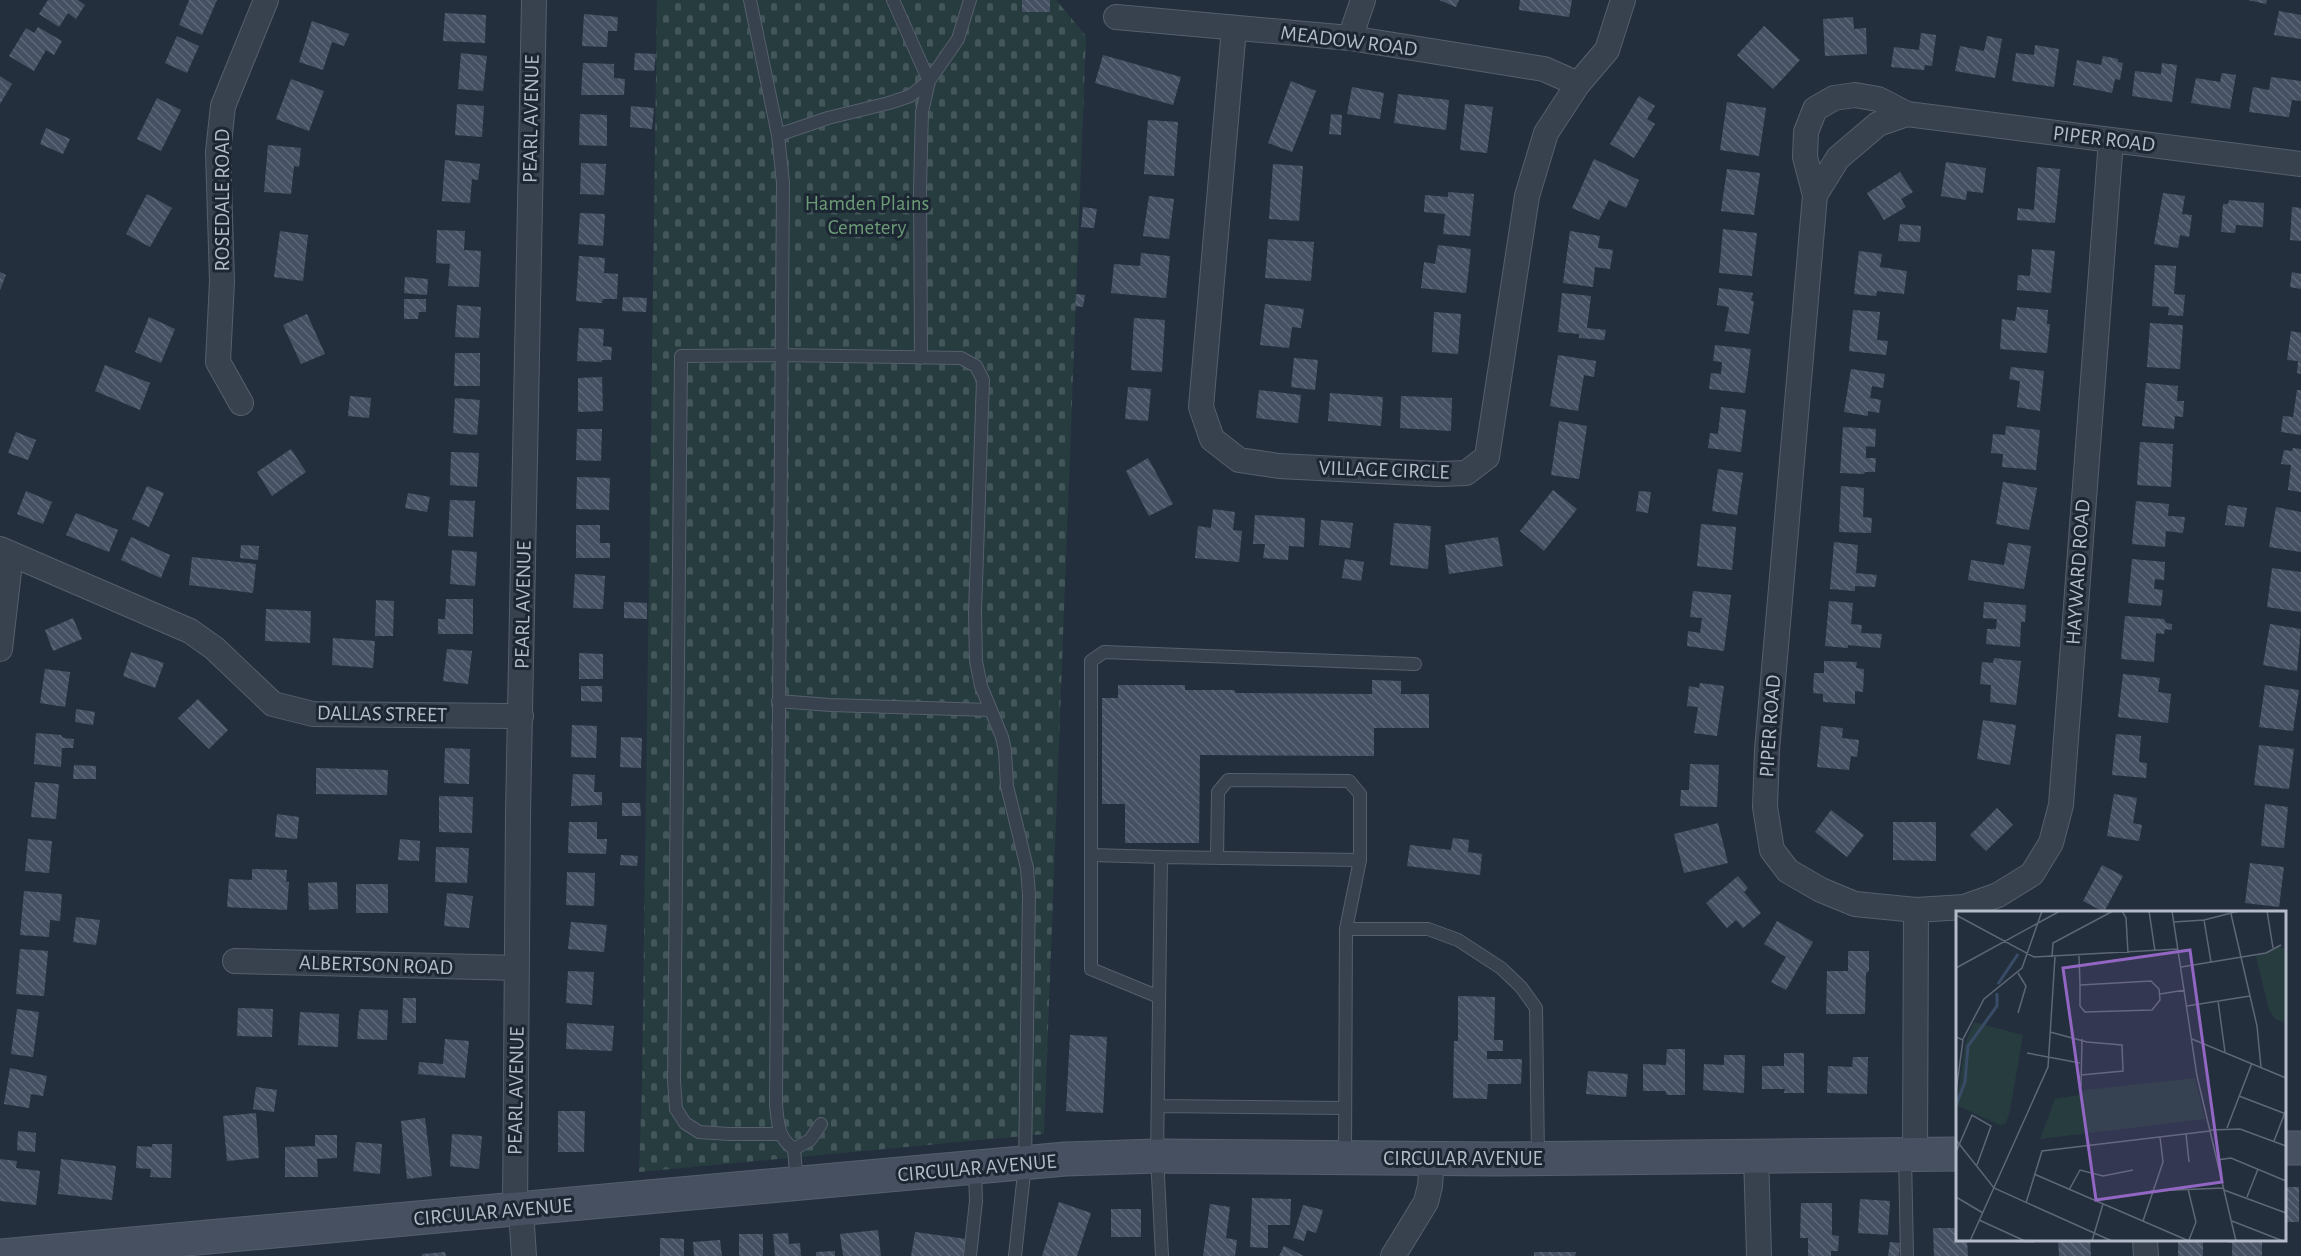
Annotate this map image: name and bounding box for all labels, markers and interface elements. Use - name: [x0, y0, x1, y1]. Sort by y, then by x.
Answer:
- street label: MEADOW ROAD: [1279, 22, 1419, 60]
- street label: PEARL AVENUE: [519, 55, 543, 183]
- street label: PIPER ROAD: [2052, 122, 2156, 156]
- street label: ROSEDALE ROAD: [212, 129, 233, 271]
- park label: Hamden Plains Cemetery: [805, 193, 929, 238]
- street label: VILLAGE CIRCLE: [1318, 457, 1450, 483]
- street label: HAYWARD ROAD: [2062, 498, 2094, 646]
- street label: PEARL AVENUE: [511, 541, 535, 669]
- street label: PIPER ROAD: [1756, 674, 1784, 778]
- street label: DALLAS STREET: [317, 702, 447, 726]
- inset map: [1956, 911, 2286, 1241]
- street label: ALBERTSON ROAD: [299, 952, 453, 978]
- street label: PEARL AVENUE: [504, 1027, 528, 1155]
- street label: CIRCULAR AVENUE: [1383, 1148, 1543, 1169]
- street label: CIRCULAR AVENUE: [897, 1151, 1057, 1185]
- street label: CIRCULAR AVENUE: [413, 1195, 573, 1229]

